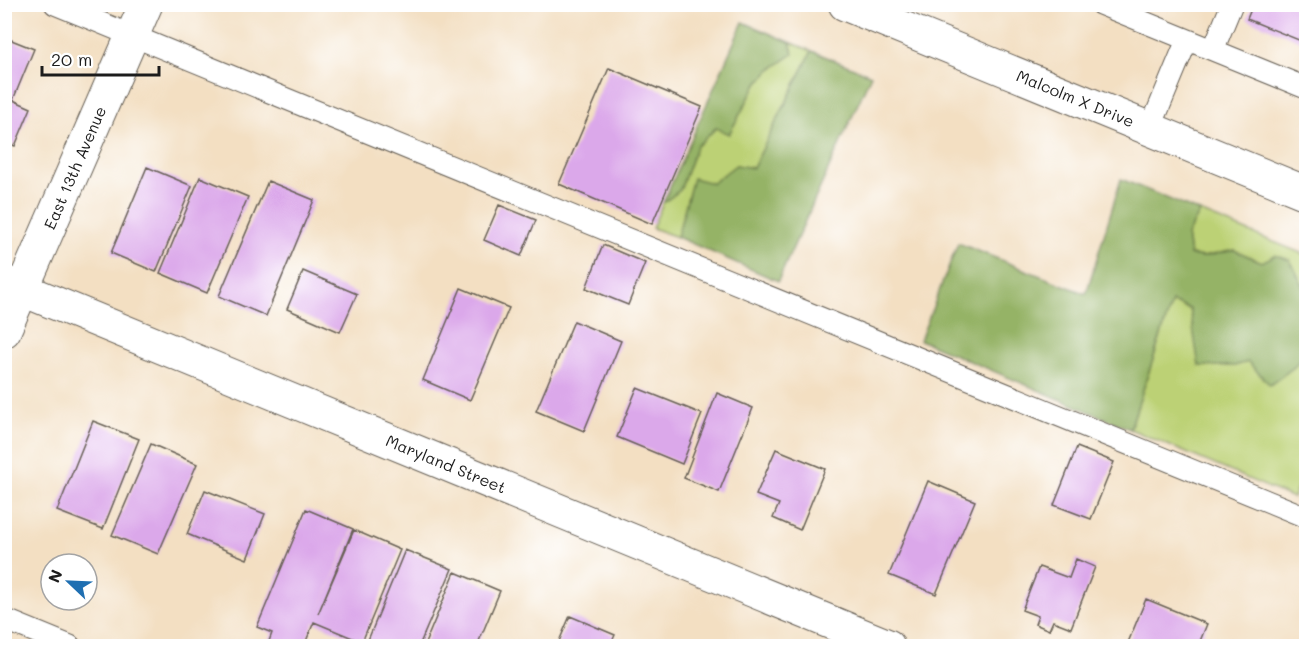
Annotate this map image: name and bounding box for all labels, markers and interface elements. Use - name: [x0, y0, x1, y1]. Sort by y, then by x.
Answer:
- scale bar: [42, 39, 159, 77]
- text: 20 m: [51, 47, 92, 71]
- street label: Malcolm X Drive: [1013, 64, 1138, 132]
- street label: East 13th Avenue: [38, 103, 110, 232]
- street label: Maryland Street: [383, 429, 509, 498]
- north arrow: [39, 552, 99, 612]
- text: N: [43, 566, 67, 586]

